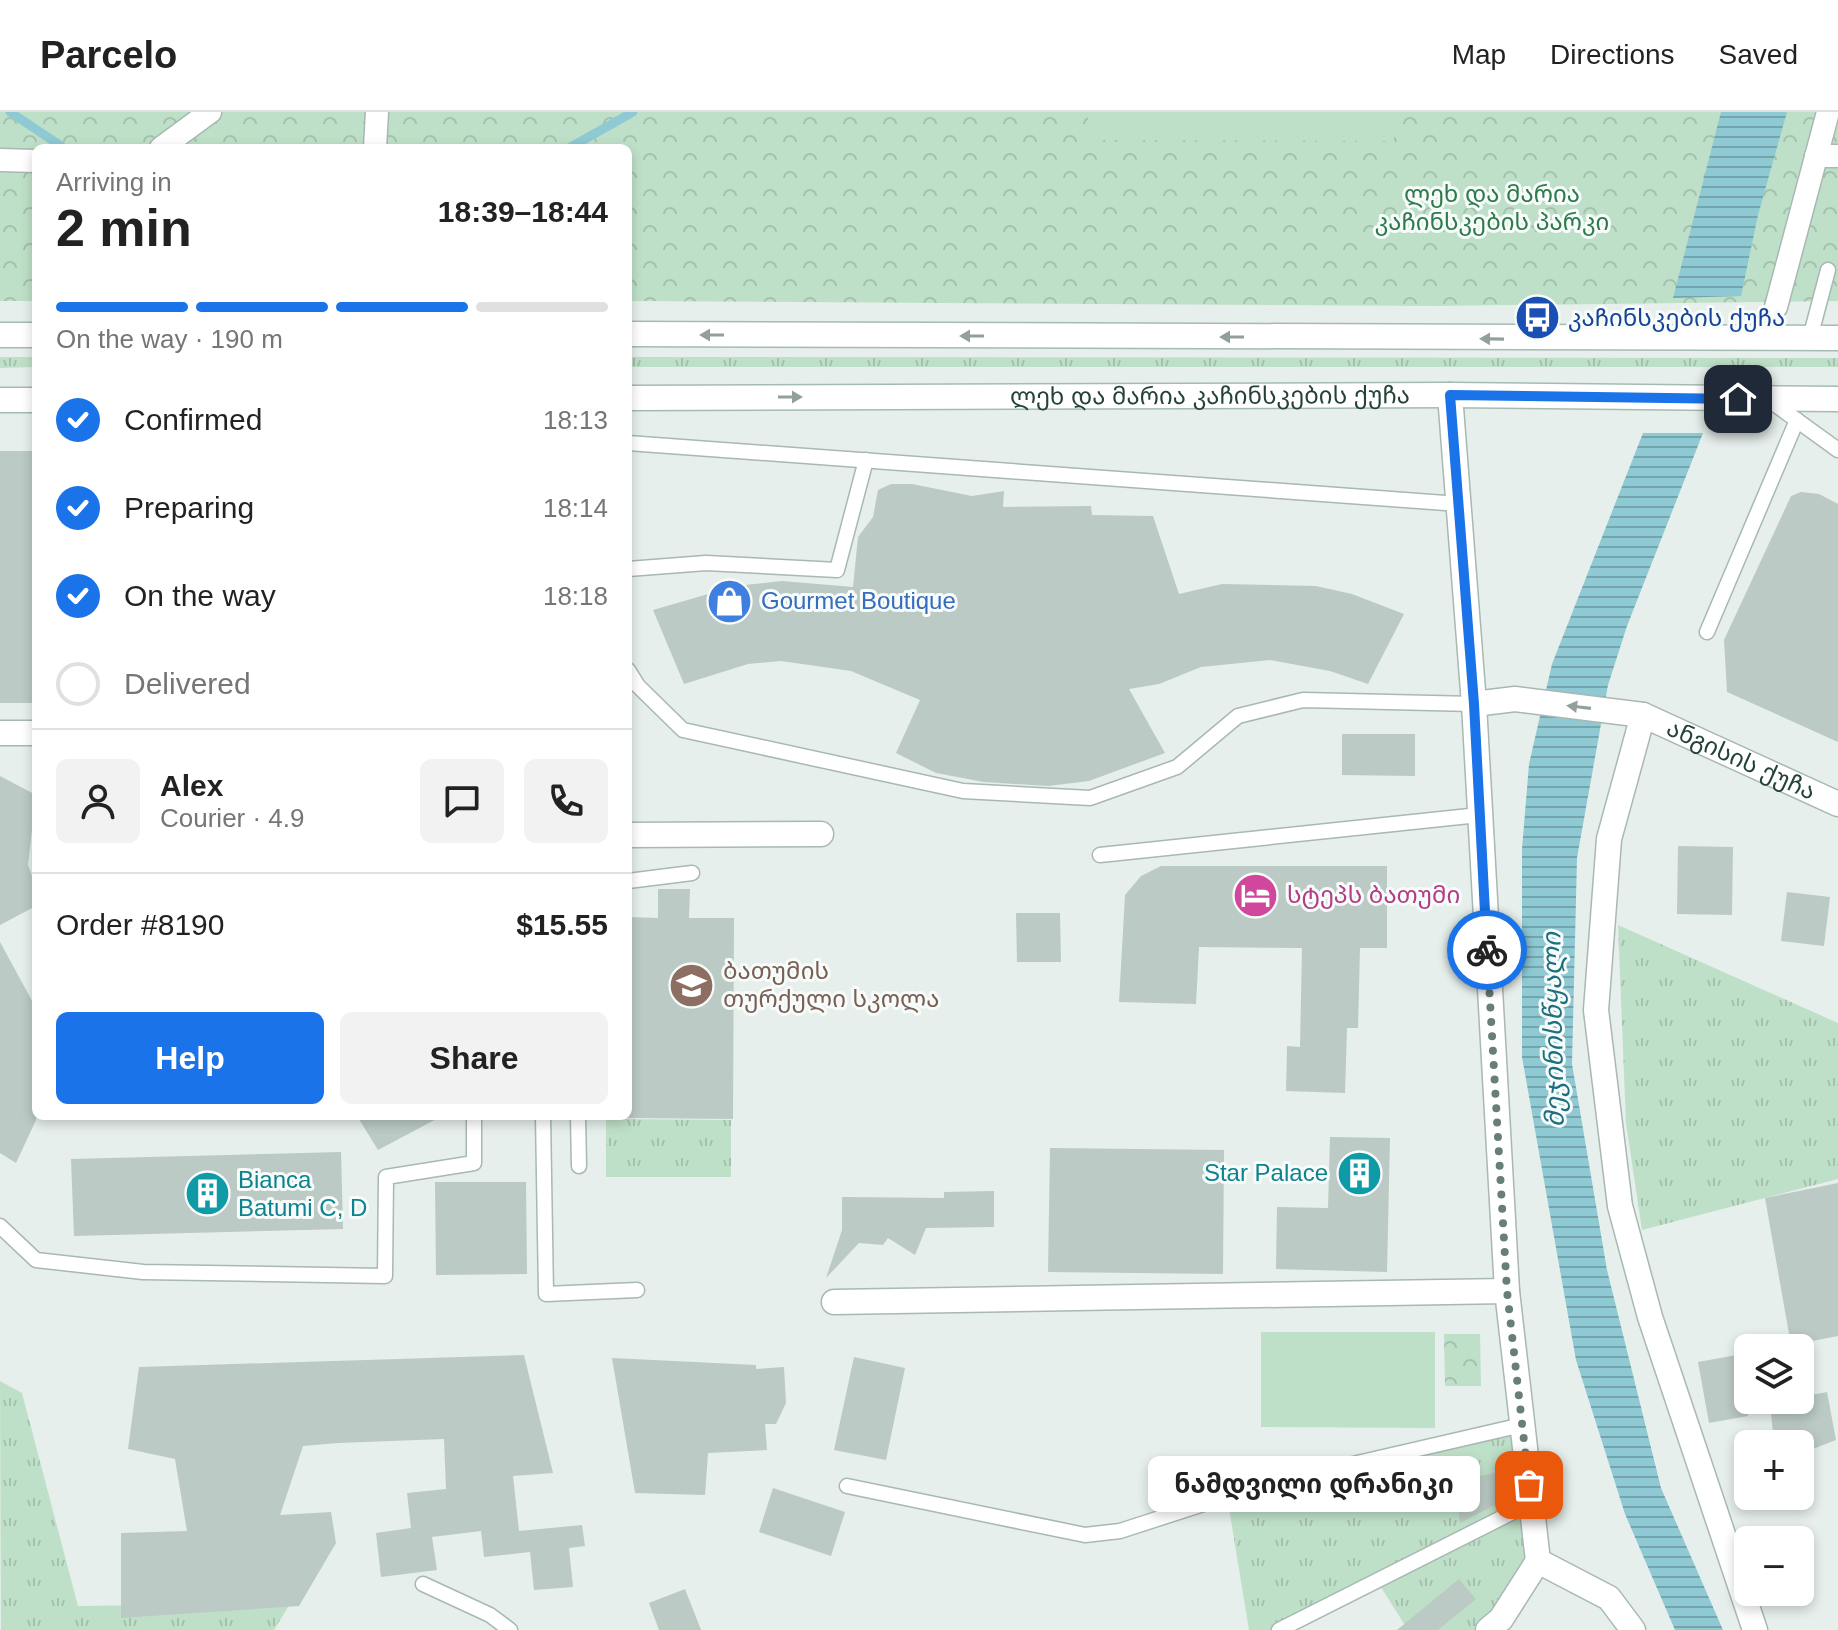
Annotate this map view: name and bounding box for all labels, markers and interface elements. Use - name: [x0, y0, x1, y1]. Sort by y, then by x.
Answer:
- text: Parcelo: [40, 34, 177, 76]
- text: Map: [1452, 39, 1506, 70]
- text: Directions: [1550, 39, 1675, 70]
- text: Saved: [1719, 39, 1798, 70]
- text: Arriving in: [56, 167, 172, 197]
- park label: ლეხ და მარია კაჩინსკების პარკი: [1375, 180, 1609, 236]
- text: 18:39–18:44: [438, 195, 608, 228]
- text: 2 min: [56, 199, 192, 257]
- bus stop icon: კაჩინსკების ქუჩა: [1513, 294, 1561, 342]
- place label: კაჩინსკების ქუჩა: [1568, 304, 1785, 332]
- text: On the way · 190 m: [56, 324, 283, 354]
- one-way arrow: [699, 329, 724, 341]
- one-way arrow: [959, 330, 984, 342]
- one-way arrow: [1219, 331, 1244, 343]
- one-way arrow: [1479, 333, 1504, 345]
- pin: [1704, 365, 1772, 433]
- icon: home: [1716, 377, 1760, 421]
- street label: ლეხ და მარია კაჩინსკების ქუჩა: [1010, 381, 1410, 411]
- one-way arrow: [778, 391, 803, 404]
- icon: check: [56, 398, 100, 442]
- text: Confirmed: [124, 403, 262, 436]
- text: 18:13: [543, 405, 608, 435]
- icon: check: [56, 486, 100, 530]
- text: Preparing: [124, 491, 254, 524]
- text: 18:14: [543, 493, 608, 523]
- icon: check: [56, 574, 100, 618]
- shop icon: Gourmet Boutique: [706, 577, 754, 625]
- text: On the way: [124, 579, 276, 612]
- text: 18:18: [543, 581, 608, 611]
- place label: Gourmet Boutique: [761, 587, 956, 614]
- text: Delivered: [124, 667, 251, 700]
- one-way arrow: [1566, 700, 1591, 713]
- street label: ანგისის ქუჩა: [1663, 714, 1820, 805]
- button: person: [56, 759, 140, 843]
- button: chat: [420, 759, 504, 843]
- button: phone: [524, 759, 608, 843]
- text: Alex: [160, 769, 223, 802]
- text: Courier · 4.9: [160, 803, 305, 833]
- hotel icon: სტეპს ბათუმი: [1232, 871, 1280, 919]
- place label: სტეპს ბათუმი: [1287, 881, 1460, 909]
- text: Order #8190: [56, 908, 224, 941]
- text: $15.55: [516, 908, 608, 941]
- courier: [1447, 910, 1527, 990]
- icon: bike: [1465, 928, 1509, 972]
- water label: მეჯინისწყალი: [1536, 931, 1571, 1128]
- place label: ბათუმის თურქული სკოლა: [723, 957, 939, 1013]
- school or university icon: ბათუმის თურქული სკოლა: [668, 961, 716, 1009]
- button: Help: [56, 1012, 324, 1104]
- button: Share: [340, 1012, 608, 1104]
- building icon: Star Palace: [1335, 1149, 1383, 1197]
- place label: Star Palace: [1204, 1159, 1328, 1186]
- place label: Bianca Batumi C, D: [238, 1166, 367, 1221]
- building icon: Bianca Batumi C, D: [183, 1170, 231, 1218]
- map controls: [1734, 1334, 1814, 1606]
- button: layers: [1734, 1334, 1814, 1414]
- button: +: [1734, 1430, 1814, 1510]
- pin: [1495, 1451, 1563, 1519]
- callout: ნამდვილი დრანიკი: [1149, 1457, 1481, 1513]
- icon: bag: [1507, 1463, 1551, 1507]
- text: ნამდვილი დრანიკი: [1174, 1469, 1454, 1499]
- button: −: [1734, 1526, 1814, 1606]

